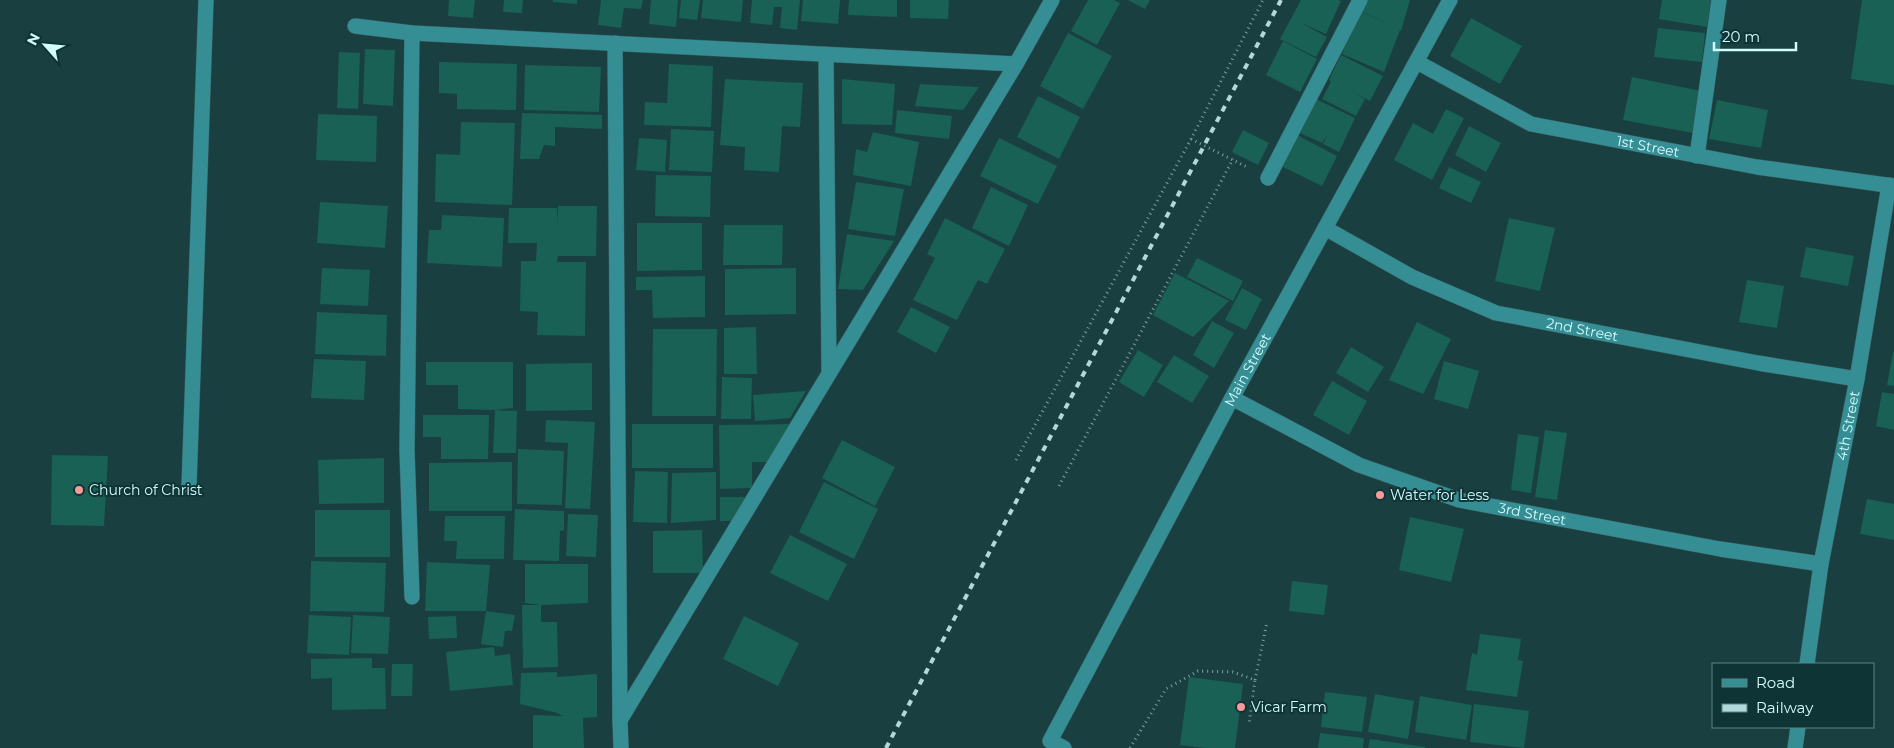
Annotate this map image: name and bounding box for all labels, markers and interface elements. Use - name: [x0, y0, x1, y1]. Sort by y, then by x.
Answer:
- north arrow: [20, 20, 70, 70]
- scale bar: [1714, 20, 1796, 52]
- text: 20 m: [1722, 27, 1760, 46]
- text: N: [23, 30, 44, 48]
- street label: 1st Street: [1615, 131, 1681, 161]
- street label: 2nd Street: [1545, 314, 1620, 345]
- street label: Main Street: [1220, 330, 1275, 410]
- street label: 4th Street: [1832, 389, 1864, 462]
- place label: Church of Christ: [89, 481, 203, 499]
- marker: Church of Christ: [73, 484, 85, 496]
- place label: Water for Less: [1390, 486, 1489, 504]
- marker: Water for Less: [1374, 489, 1386, 501]
- street label: 3rd Street: [1497, 499, 1568, 529]
- legend: [1712, 663, 1874, 728]
- text: Road: [1756, 673, 1795, 692]
- place label: Vicar Farm: [1251, 698, 1327, 716]
- text: Railway: [1756, 698, 1814, 717]
- marker: Vicar Farm: [1235, 701, 1247, 713]

